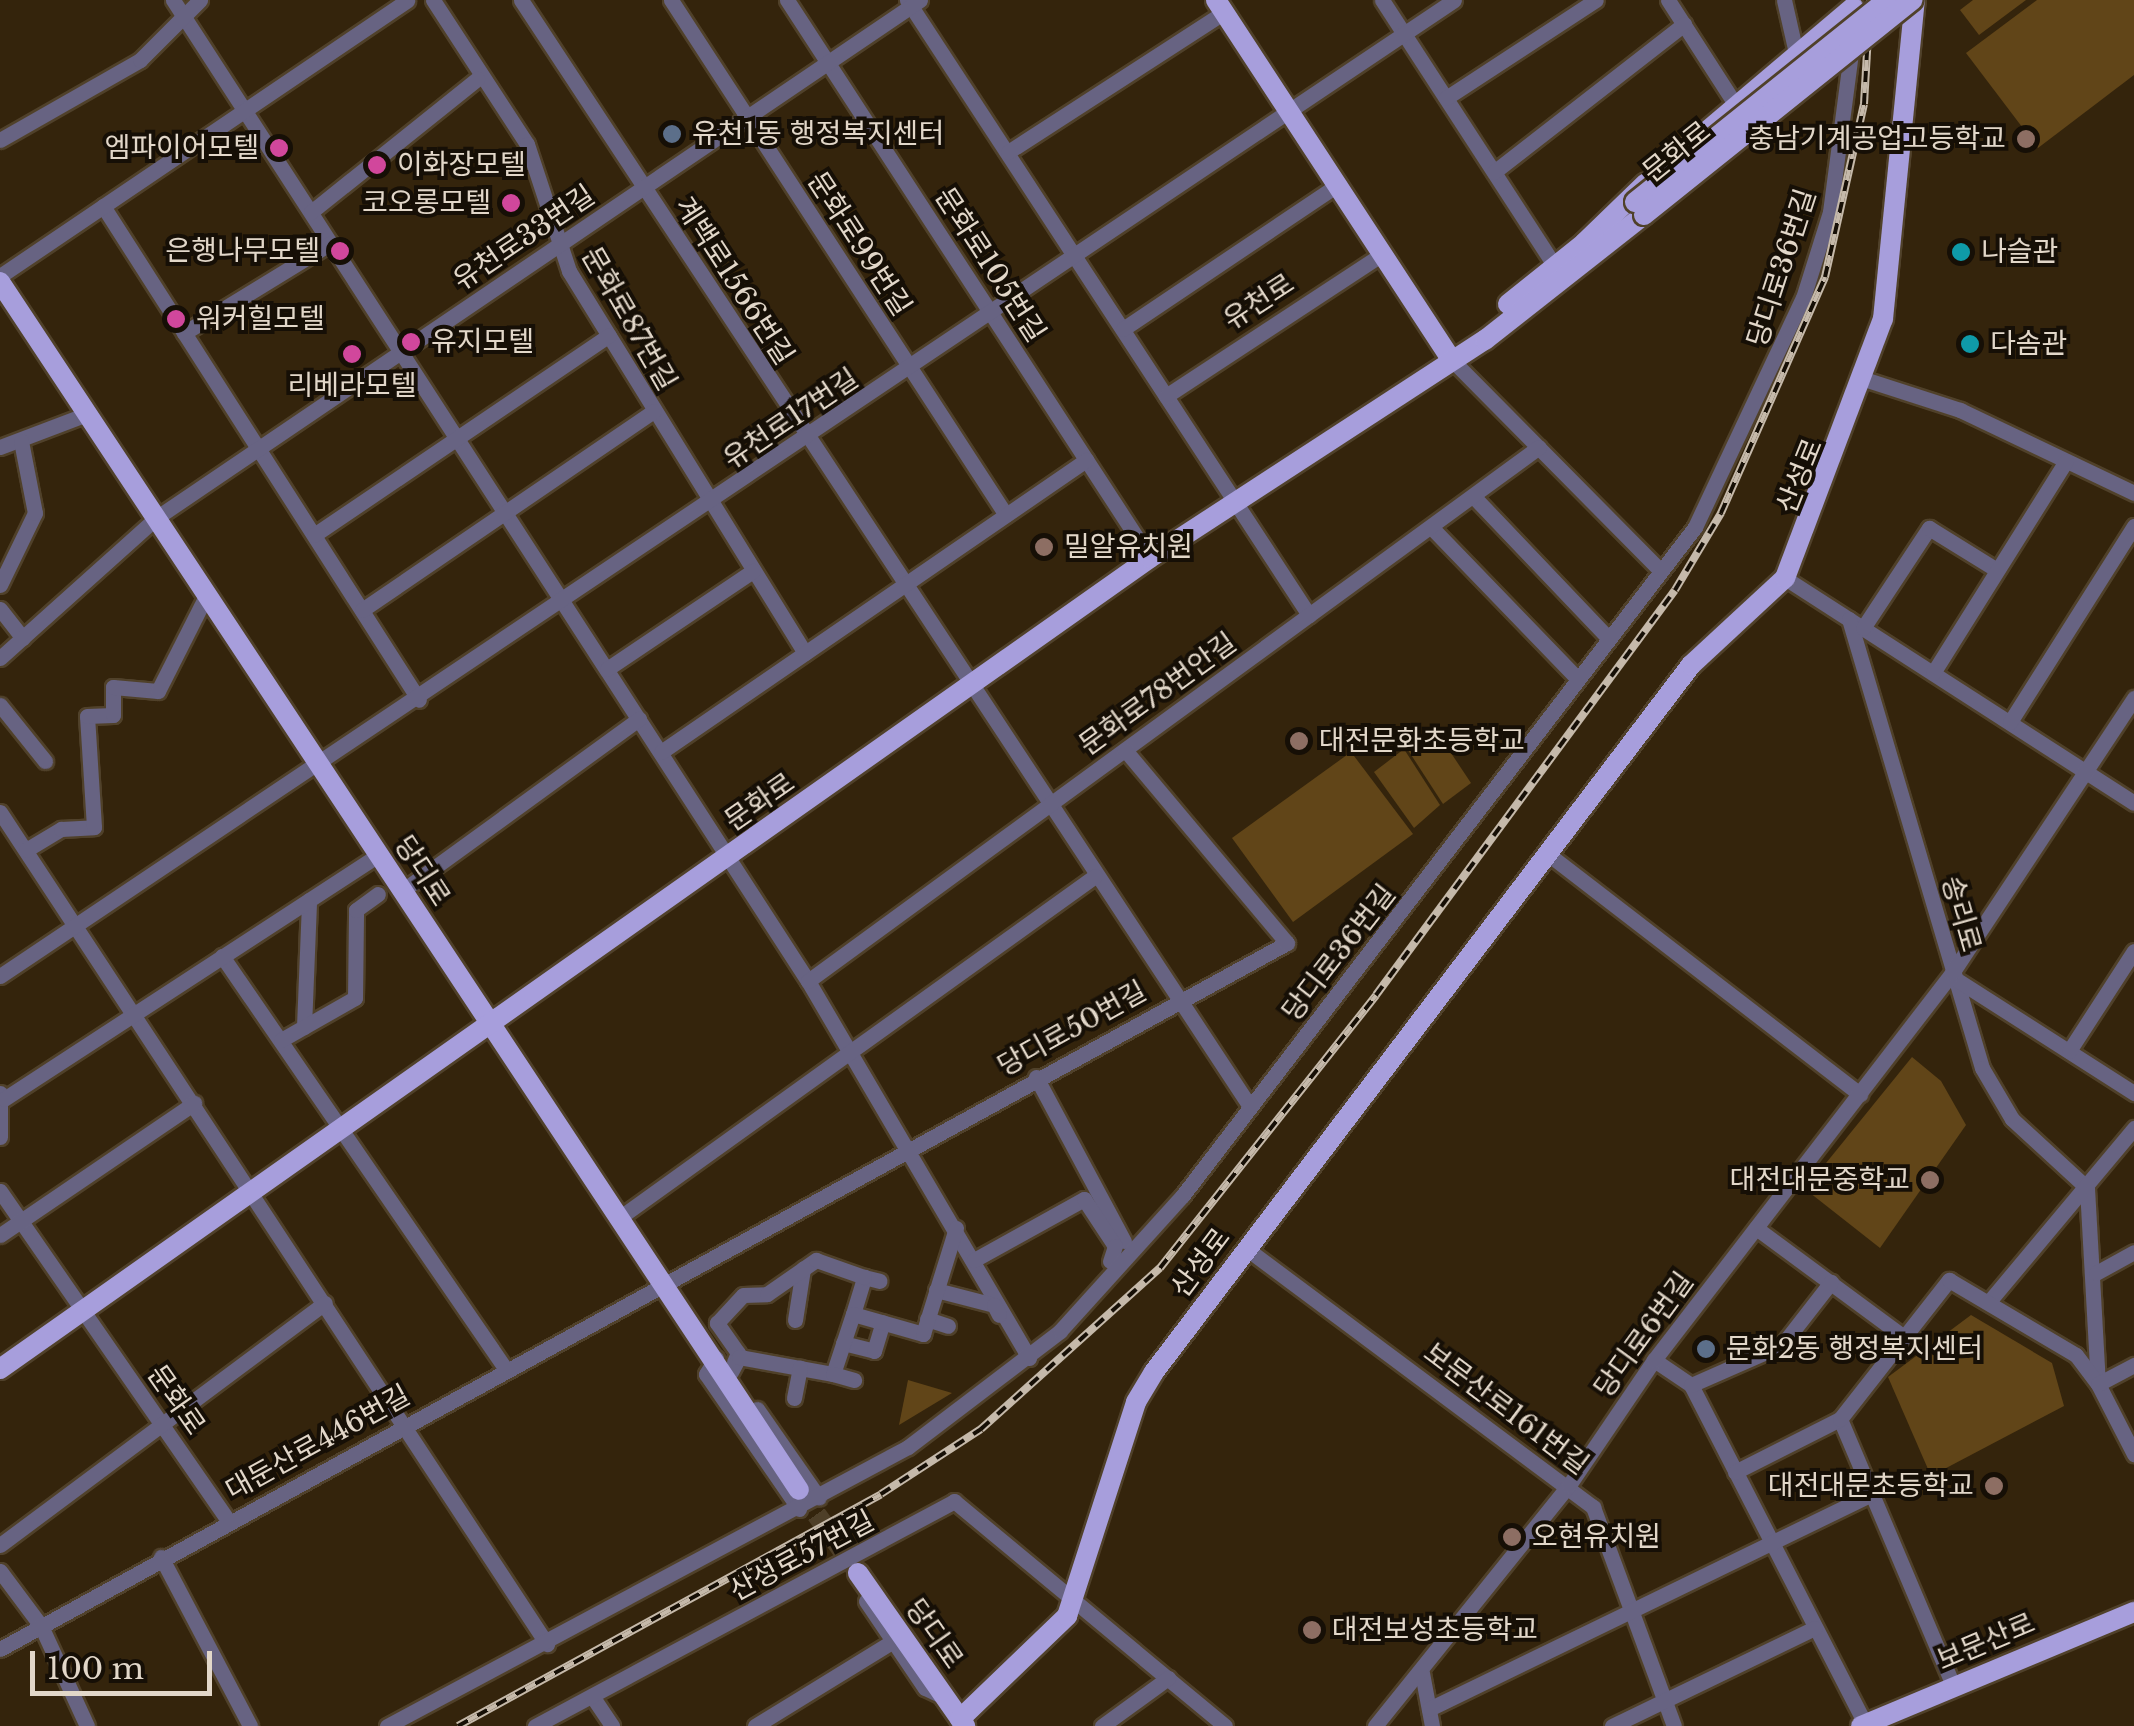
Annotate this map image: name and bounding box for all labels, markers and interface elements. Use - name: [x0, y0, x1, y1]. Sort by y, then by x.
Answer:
- street label: 문화로: [1636, 115, 1718, 189]
- place label: 유천1동 행정복지센터: [692, 117, 944, 151]
- place label: 충남기계공업고등학교: [1748, 122, 2006, 156]
- marker: 유천1동 행정복지센터: [661, 123, 683, 145]
- marker: 충남기계공업고등학교: [2015, 128, 2037, 150]
- place label: 엠파이어모텔: [104, 131, 259, 165]
- marker: 엠파이어모텔: [268, 137, 290, 159]
- place label: 이화장모텔: [397, 148, 526, 182]
- marker: 이화장모텔: [366, 154, 388, 176]
- street label: 문화로99번길: [800, 166, 918, 322]
- street label: 유천로33번길: [447, 178, 601, 298]
- street label: 문화로105번길: [928, 182, 1052, 348]
- street label: 당디로36번길: [1741, 185, 1823, 351]
- place label: 코오롱모텔: [362, 186, 491, 220]
- street label: 계백로1566번길: [667, 191, 801, 371]
- marker: 코오롱모텔: [500, 192, 522, 214]
- place label: 은행나무모텔: [165, 234, 320, 268]
- place label: 나슬관: [1981, 235, 2058, 269]
- marker: 은행나무모텔: [329, 240, 351, 262]
- street label: 문화로87번길: [574, 241, 684, 397]
- marker: 나슬관: [1950, 241, 1972, 263]
- street label: 유천로: [1217, 267, 1301, 337]
- place label: 워커힐모텔: [196, 302, 325, 336]
- marker: 워커힐모텔: [165, 308, 187, 330]
- place label: 유지모텔: [431, 325, 534, 359]
- place label: 다솜관: [1990, 327, 2067, 361]
- marker: 유지모텔: [400, 331, 422, 353]
- marker: 다솜관: [1959, 333, 1981, 355]
- marker: 리베라모텔: [341, 343, 363, 365]
- street label: 유천로17번길: [717, 362, 865, 476]
- place label: 리베라모텔: [288, 369, 416, 403]
- street label: 산성로: [1770, 434, 1830, 518]
- place label: 밀알유치원: [1064, 530, 1193, 564]
- marker: 밀알유치원: [1033, 536, 1055, 558]
- street label: 문화로78번안길: [1073, 626, 1243, 762]
- place label: 대전문화초등학교: [1319, 724, 1525, 758]
- marker: 대전문화초등학교: [1288, 730, 1310, 752]
- street label: 문화로: [719, 766, 801, 838]
- street label: 당디로: [387, 829, 457, 913]
- street label: 송리로: [1934, 872, 1988, 956]
- street label: 당디로36번길: [1275, 878, 1403, 1028]
- street label: 당디로50번길: [992, 974, 1152, 1084]
- place label: 대전대문중학교: [1730, 1163, 1910, 1197]
- marker: 대전대문중학교: [1919, 1169, 1941, 1191]
- street label: 산성로: [1164, 1222, 1238, 1304]
- street label: 당디로6번길: [1587, 1266, 1701, 1404]
- place label: 문화2동 행정복지센터: [1726, 1332, 1983, 1366]
- street label: 보문산로161번길: [1417, 1336, 1595, 1482]
- marker: 문화2동 행정복지센터: [1695, 1338, 1717, 1360]
- street label: 문화로: [140, 1359, 212, 1441]
- street label: 대둔산로446번길: [220, 1379, 416, 1507]
- place label: 대전대문초등학교: [1768, 1469, 1974, 1503]
- marker: 대전대문초등학교: [1983, 1475, 2005, 1497]
- street label: 산성로57번길: [724, 1504, 880, 1608]
- place label: 오현유치원: [1532, 1520, 1661, 1554]
- marker: 오현유치원: [1501, 1526, 1523, 1548]
- street label: 당디로: [898, 1593, 970, 1675]
- street label: 보문산로: [1932, 1606, 2040, 1678]
- place label: 대전보성초등학교: [1332, 1613, 1538, 1647]
- marker: 대전보성초등학교: [1301, 1619, 1323, 1641]
- scale bar: [35, 1631, 218, 1693]
- text: 100 m: [47, 1650, 144, 1687]

